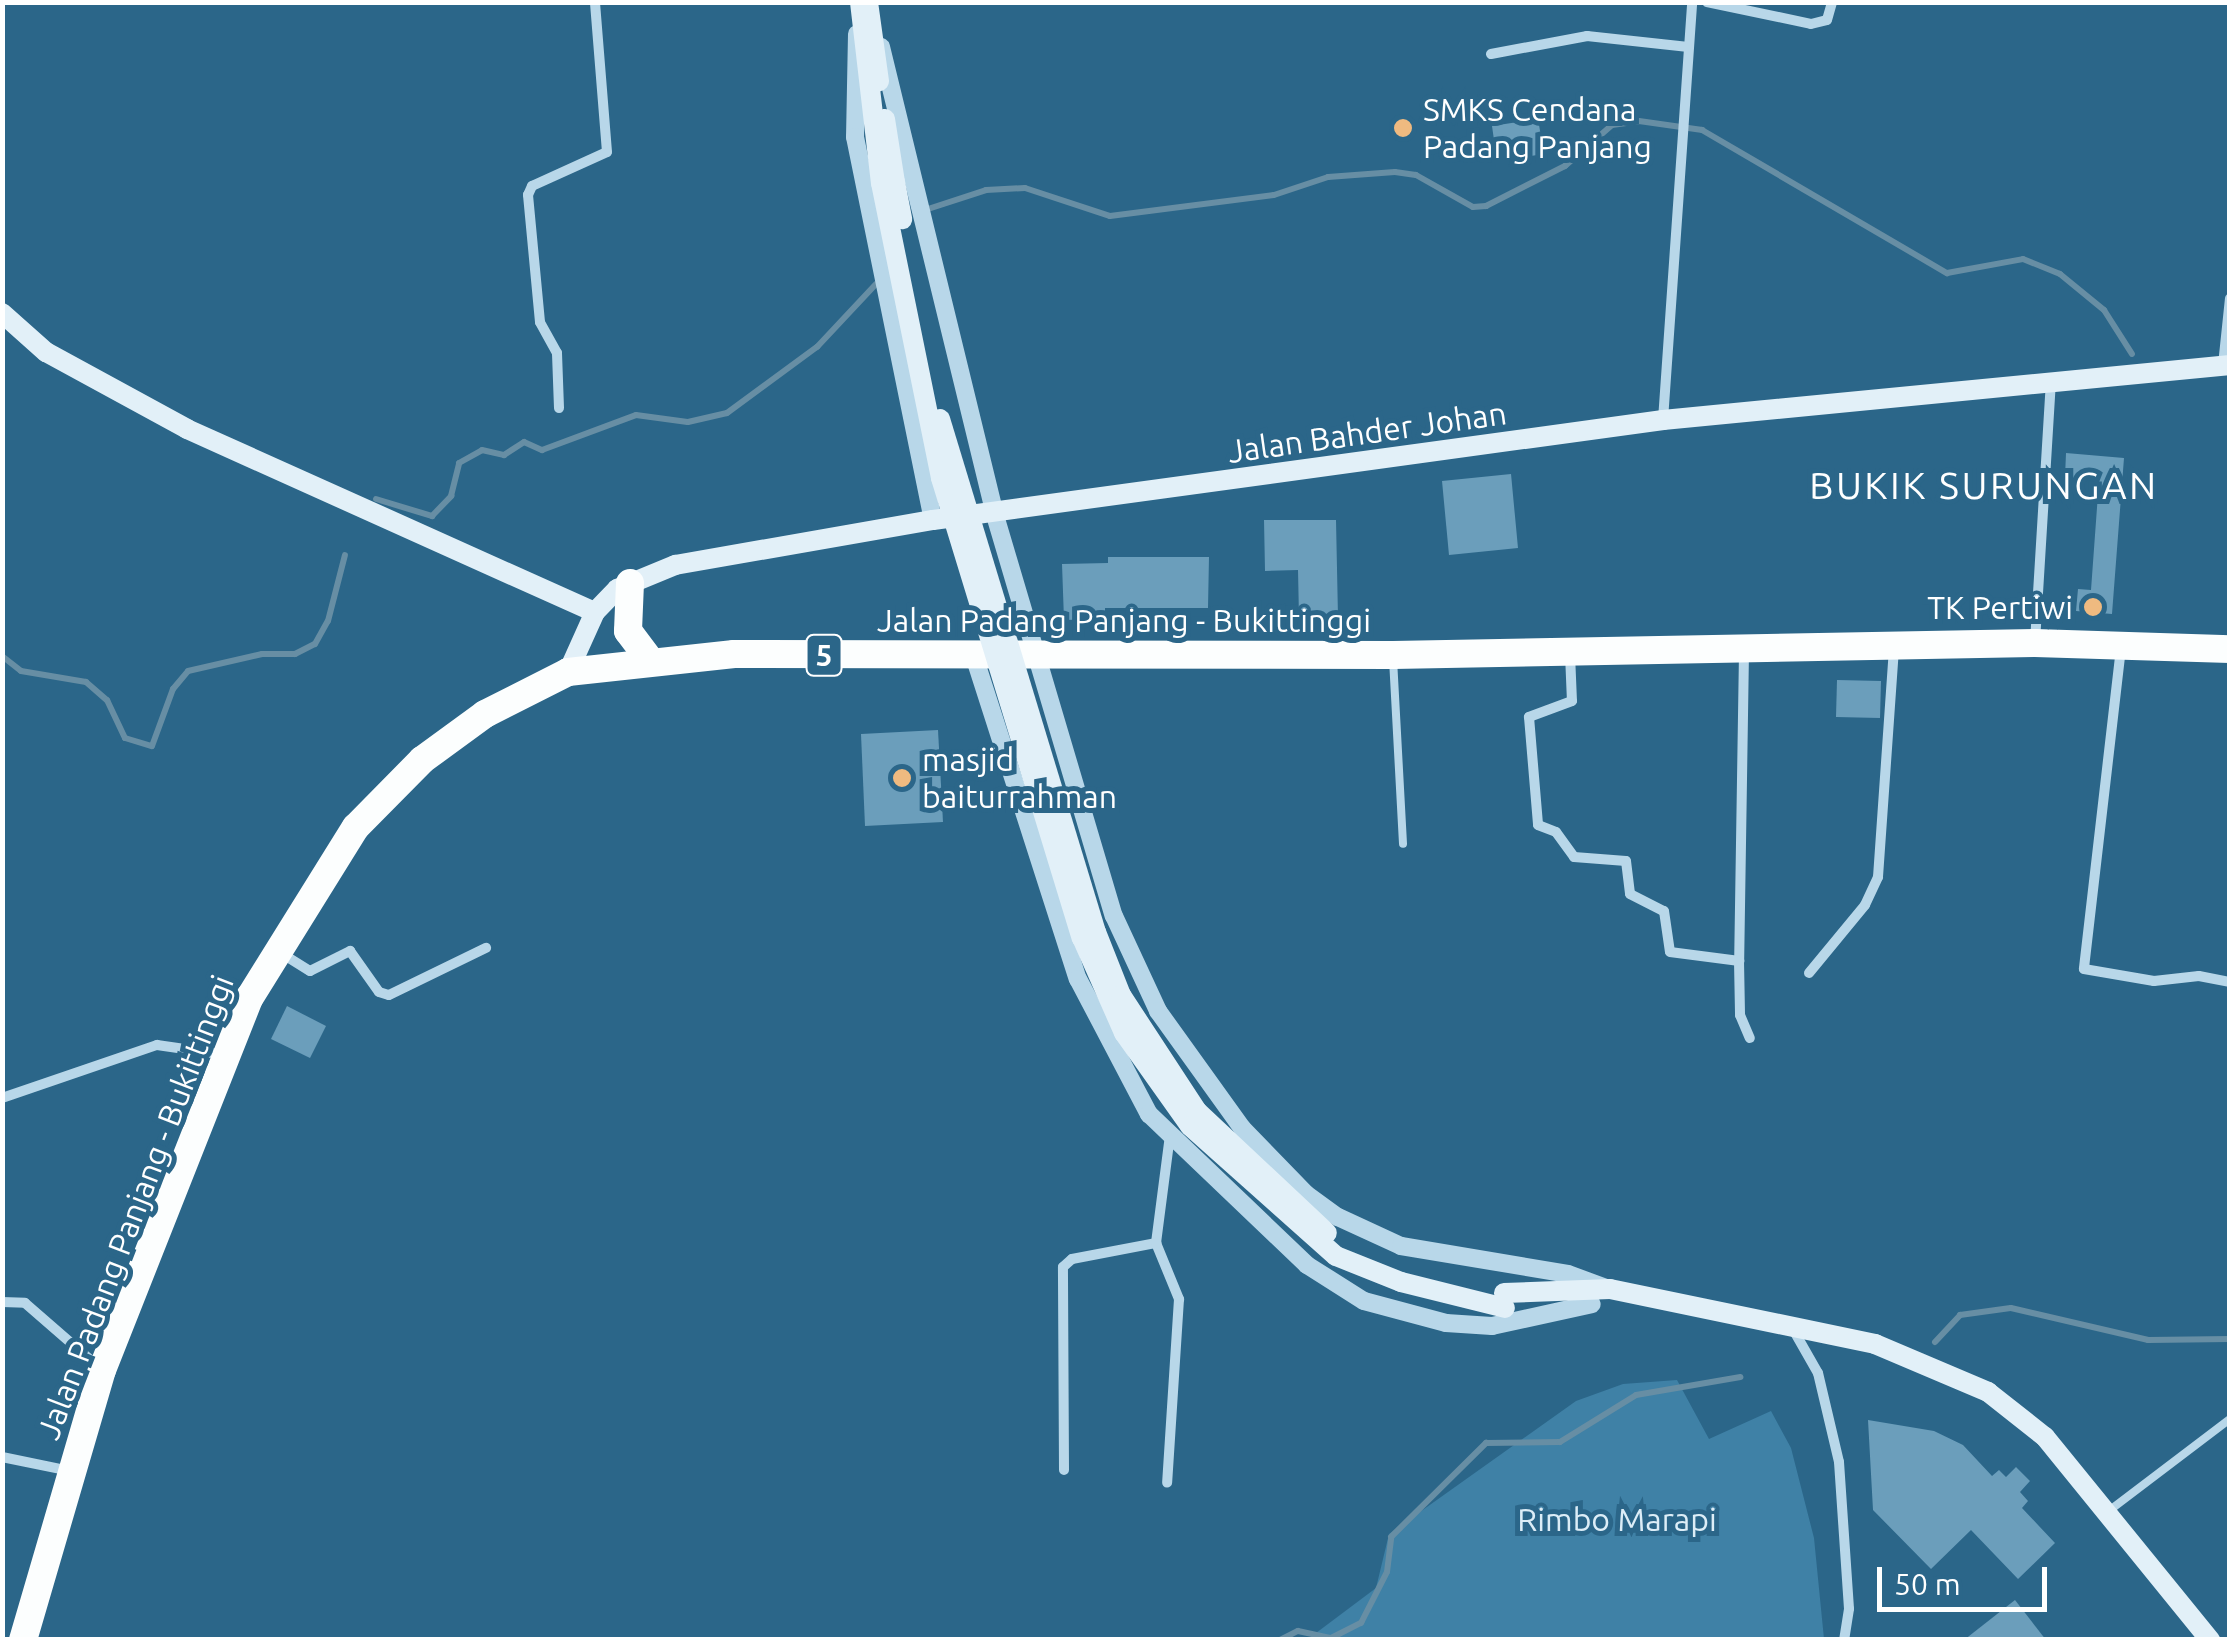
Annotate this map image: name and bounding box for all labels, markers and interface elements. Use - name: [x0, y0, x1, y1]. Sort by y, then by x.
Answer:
- place label: SMKS Cendana Padang Panjang: [1423, 91, 1652, 166]
- marker: SMKS Cendana Padang Panjang: [1392, 117, 1414, 139]
- street label: Jalan Bahder Johan: [1225, 393, 1509, 471]
- district label: BUKIK SURUNGAN: [1809, 463, 2159, 509]
- place label: TK Pertiwi: [1927, 588, 2073, 626]
- marker: TK Pertiwi: [2082, 596, 2104, 618]
- street label: Jalan Padang Panjang - Bukittinggi: [877, 601, 1371, 639]
- road number: 5: [804, 630, 844, 680]
- place label: masjid baiturrahman: [922, 741, 1117, 816]
- marker: masjid baiturrahman: [891, 767, 913, 789]
- street label: Jalan Padang Panjang - Bukittinggi: [29, 970, 241, 1444]
- park label: Rimbo Marapi: [1517, 1500, 1717, 1538]
- scale bar: [1882, 1547, 2052, 1609]
- text: 50 m: [1894, 1567, 1961, 1601]

